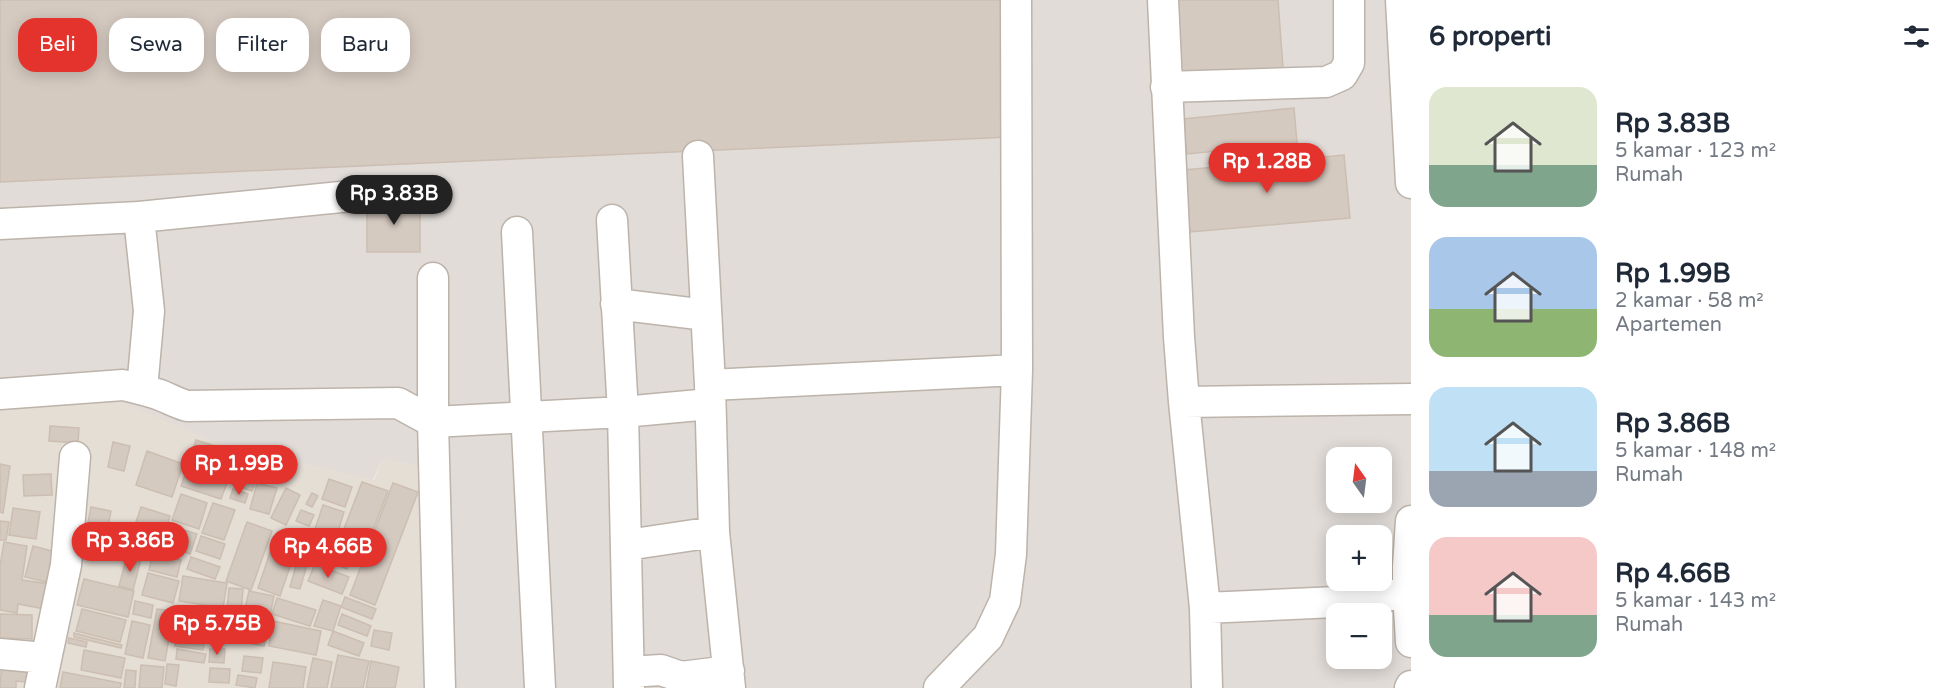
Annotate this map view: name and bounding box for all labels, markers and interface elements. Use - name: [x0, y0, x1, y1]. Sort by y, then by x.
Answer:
- chip: Beli: [18, 18, 97, 72]
- chip: Sewa: [109, 18, 204, 72]
- chip: Filter: [216, 18, 309, 72]
- chip: Baru: [321, 18, 410, 72]
- icon: filters: [1900, 20, 1933, 53]
- text: 6 properti: [1429, 21, 1551, 52]
- text: Rp 3.83B: [1615, 108, 1730, 139]
- icon: home: [1477, 111, 1549, 183]
- text: 5 kamar · 123 m²: [1615, 139, 1776, 163]
- pin: Rp 1.28B: [1205, 143, 1329, 194]
- text: Rp 1.28B: [1223, 150, 1311, 174]
- text: Rumah: [1615, 163, 1683, 187]
- pin: Rp 3.83B: [332, 175, 456, 226]
- text: Rp 3.83B: [350, 182, 438, 206]
- text: Rp 1.99B: [1615, 258, 1730, 289]
- icon: home: [1477, 261, 1549, 333]
- text: 2 kamar · 58 m²: [1615, 289, 1764, 313]
- text: Apartemen: [1615, 313, 1722, 337]
- text: Rp 3.86B: [1615, 408, 1730, 439]
- icon: home: [1477, 411, 1549, 483]
- text: 5 kamar · 148 m²: [1615, 439, 1776, 463]
- pin: Rp 1.99B: [177, 445, 301, 496]
- north arrow: [1326, 447, 1392, 513]
- map controls: [1326, 447, 1392, 669]
- text: Rp 1.99B: [195, 452, 283, 476]
- text: Rumah: [1615, 463, 1683, 487]
- pin: Rp 3.86B: [68, 522, 192, 573]
- button: +: [1326, 525, 1392, 591]
- pin: Rp 4.66B: [266, 528, 390, 579]
- text: Rp 3.86B: [86, 529, 174, 553]
- text: Rp 4.66B: [284, 535, 372, 559]
- text: Rp 4.66B: [1615, 558, 1730, 589]
- icon: home: [1477, 561, 1549, 633]
- text: 5 kamar · 143 m²: [1615, 589, 1776, 613]
- button: −: [1326, 603, 1392, 669]
- pin: Rp 5.75B: [155, 605, 279, 656]
- text: Rp 5.75B: [173, 612, 261, 636]
- text: Rumah: [1615, 613, 1683, 637]

